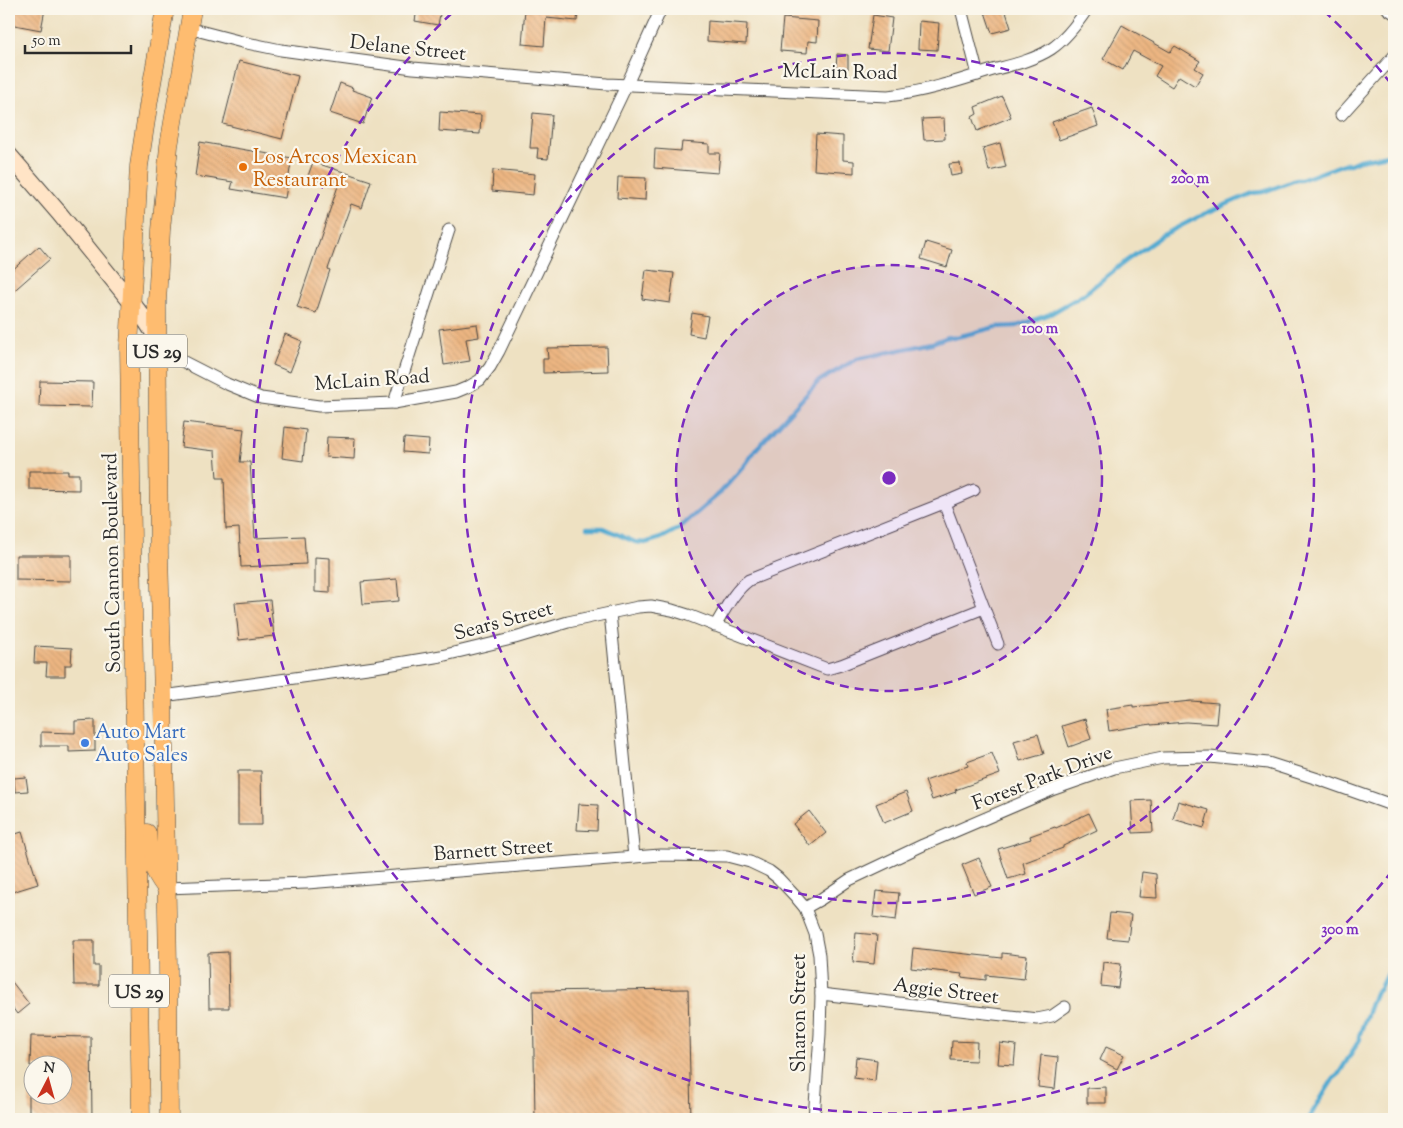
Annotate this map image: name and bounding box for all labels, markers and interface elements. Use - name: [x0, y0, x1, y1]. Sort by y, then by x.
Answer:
- scale bar: [25, 22, 131, 54]
- street label: Delane Street: [348, 29, 467, 70]
- text: 50 m: [31, 31, 61, 52]
- street label: McLain Road: [782, 58, 898, 89]
- place label: Los Arcos Mexican Restaurant: [253, 144, 418, 196]
- marker: Los Arcos Mexican Restaurant: [237, 161, 249, 173]
- text: 200 m: [1171, 169, 1210, 190]
- text: 100 m: [1022, 319, 1059, 340]
- road number: US 29: [127, 334, 187, 368]
- street label: McLain Road: [314, 363, 431, 400]
- street label: South Cannon Boulevard: [97, 453, 130, 673]
- centre of rings: [880, 469, 898, 487]
- street label: Sears Street: [451, 595, 557, 650]
- place label: Auto Mart Auto Sales: [95, 719, 188, 771]
- marker: Auto Mart Auto Sales: [79, 737, 91, 749]
- street label: Forest Park Drive: [969, 739, 1117, 819]
- street label: Barnett Street: [433, 833, 554, 870]
- text: 300 m: [1321, 920, 1359, 941]
- street label: Sharon Street: [786, 953, 815, 1072]
- street label: Aggie Street: [891, 972, 1000, 1013]
- road number: US 29: [109, 974, 169, 1008]
- north arrow: [22, 1056, 72, 1106]
- text: N: [43, 1059, 56, 1080]

